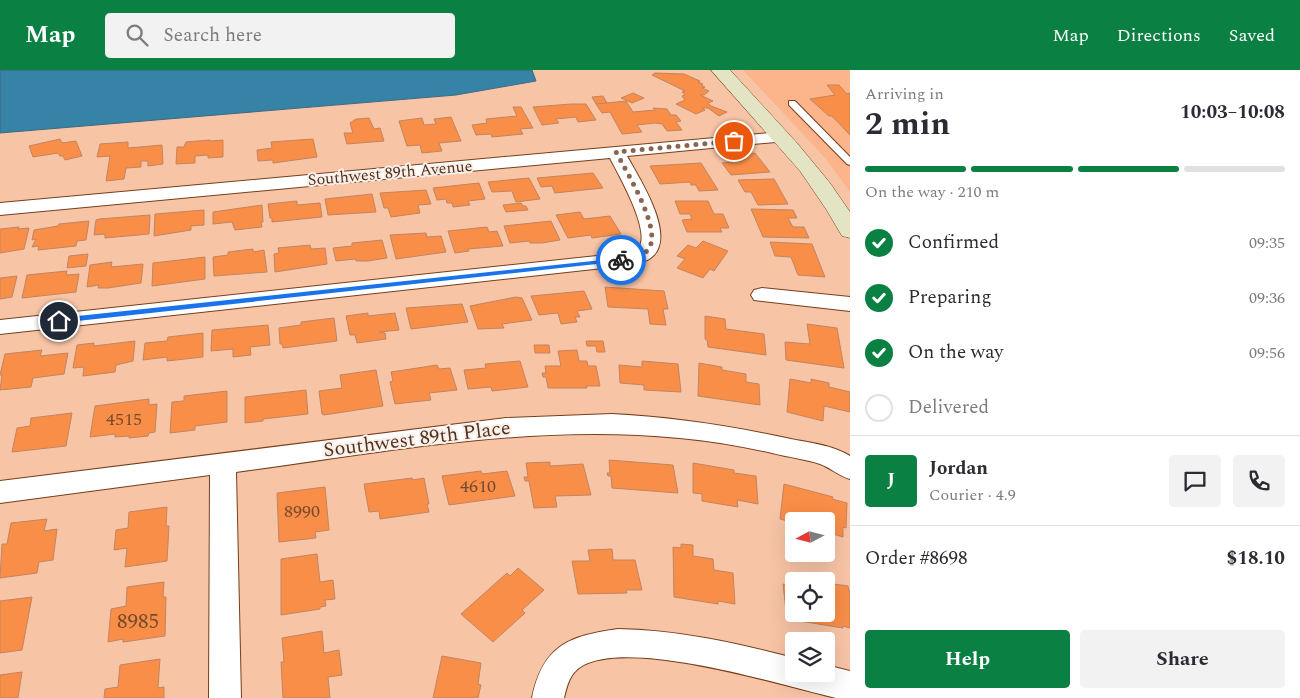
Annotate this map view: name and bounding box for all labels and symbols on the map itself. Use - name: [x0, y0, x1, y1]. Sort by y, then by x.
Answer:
- pin: [713, 120, 755, 162]
- street label: Southwest 89th Avenue: [307, 154, 473, 192]
- courier: [596, 235, 646, 285]
- pin: [38, 300, 80, 342]
- house number: 4515: [106, 406, 142, 433]
- street label: Southwest 89th Place: [322, 413, 512, 465]
- house number: 4610: [460, 473, 496, 500]
- house number: 8990: [284, 498, 320, 525]
- north arrow: [785, 512, 835, 562]
- house number: 8985: [117, 606, 159, 638]

